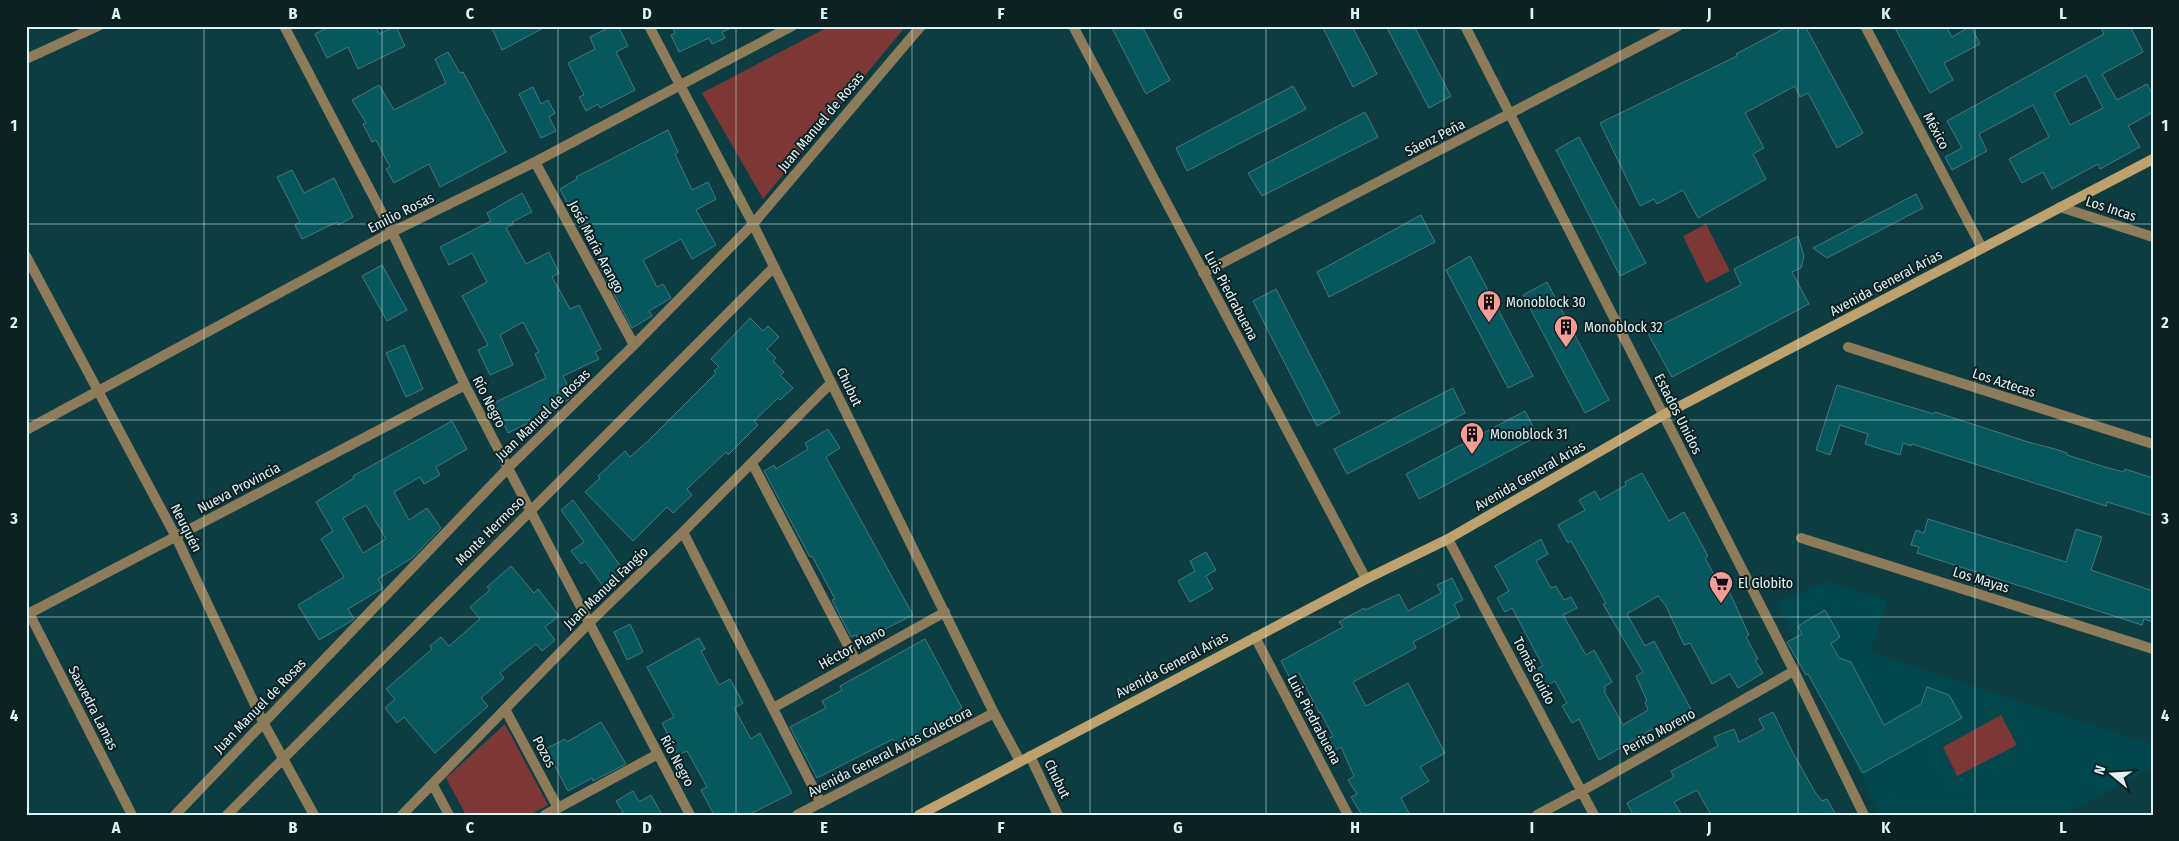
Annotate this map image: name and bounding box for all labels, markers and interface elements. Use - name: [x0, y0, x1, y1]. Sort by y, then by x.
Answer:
- text: A: [111, 4, 121, 23]
- text: B: [289, 4, 298, 23]
- text: C: [466, 4, 475, 23]
- text: D: [642, 4, 652, 23]
- text: E: [820, 4, 828, 23]
- text: F: [997, 4, 1005, 23]
- text: G: [1173, 4, 1183, 23]
- text: H: [1350, 4, 1360, 23]
- text: I: [1530, 4, 1534, 23]
- text: J: [1706, 4, 1711, 23]
- text: K: [1881, 4, 1891, 23]
- text: L: [2059, 4, 2067, 23]
- street label: Juan Manuel de Rosas: [774, 69, 868, 175]
- street label: México: [1919, 110, 1953, 152]
- text: 1: [11, 116, 17, 135]
- street label: Sáenz Peña: [1402, 116, 1468, 160]
- text: 1: [2162, 116, 2168, 135]
- street label: Emilio Rosas: [365, 189, 437, 237]
- street label: Los Incas: [2084, 193, 2138, 225]
- street label: José María Arango: [564, 198, 628, 296]
- street label: Avenida General Arias: [1827, 246, 1945, 320]
- street label: Luis Piedrabuena: [1200, 248, 1262, 344]
- building icon: Monoblock 30: [1476, 289, 1502, 323]
- place label: Monoblock 30: [1506, 294, 1586, 311]
- text: 2: [9, 313, 18, 332]
- text: 2: [2160, 313, 2169, 332]
- building icon: Monoblock 32: [1553, 314, 1579, 348]
- place label: Monoblock 32: [1584, 319, 1663, 336]
- street label: Juan Manuel de Rosas: [492, 365, 594, 465]
- street label: Chubut: [832, 365, 866, 410]
- street label: Los Aztecas: [1970, 365, 2038, 401]
- street label: Estados Unidos: [1650, 371, 1706, 457]
- street label: Río Negro: [469, 373, 509, 431]
- building icon: Monoblock 31: [1459, 421, 1485, 455]
- place label: Monoblock 31: [1490, 426, 1568, 443]
- street label: Avenida General Arias: [1472, 437, 1588, 515]
- street label: Nueva Provincia: [195, 459, 283, 517]
- street label: Monte Hermoso: [452, 493, 528, 569]
- street label: Neuquén: [167, 501, 205, 555]
- text: 3: [9, 509, 18, 528]
- text: 3: [2160, 509, 2169, 528]
- street label: Juan Manuel Fangio: [560, 543, 652, 633]
- street label: Los Mayas: [1951, 563, 2011, 597]
- supermarket icon: El Globito: [1708, 570, 1734, 604]
- place label: El Globito: [1738, 575, 1793, 592]
- street label: Héctor Plano: [816, 623, 888, 673]
- street label: Avenida General Arias: [1113, 628, 1231, 702]
- street label: Tomás Guido: [1509, 635, 1559, 707]
- street label: Juan Manuel de Rosas: [210, 655, 310, 757]
- street label: Saavedra Lamas: [65, 663, 121, 753]
- street label: Luis Piedrabuena: [1283, 672, 1345, 768]
- street label: Avenida General Arias Colectora: [805, 703, 975, 801]
- street label: Perito Moreno: [1620, 705, 1698, 759]
- text: 4: [10, 706, 18, 725]
- text: 4: [2161, 706, 2169, 725]
- street label: Río Negro: [656, 732, 698, 790]
- street label: Pozos: [529, 733, 559, 771]
- north arrow: [2086, 748, 2136, 798]
- street label: Chubut: [1040, 757, 1074, 802]
- text: N: [2091, 764, 2109, 777]
- text: A: [111, 818, 121, 837]
- text: B: [289, 818, 298, 837]
- text: C: [466, 818, 475, 837]
- text: D: [642, 818, 652, 837]
- text: E: [820, 818, 828, 837]
- text: F: [997, 818, 1005, 837]
- text: G: [1173, 818, 1183, 837]
- text: H: [1350, 818, 1360, 837]
- text: I: [1530, 818, 1534, 837]
- text: J: [1706, 818, 1711, 837]
- text: K: [1881, 818, 1891, 837]
- text: L: [2059, 818, 2067, 837]

